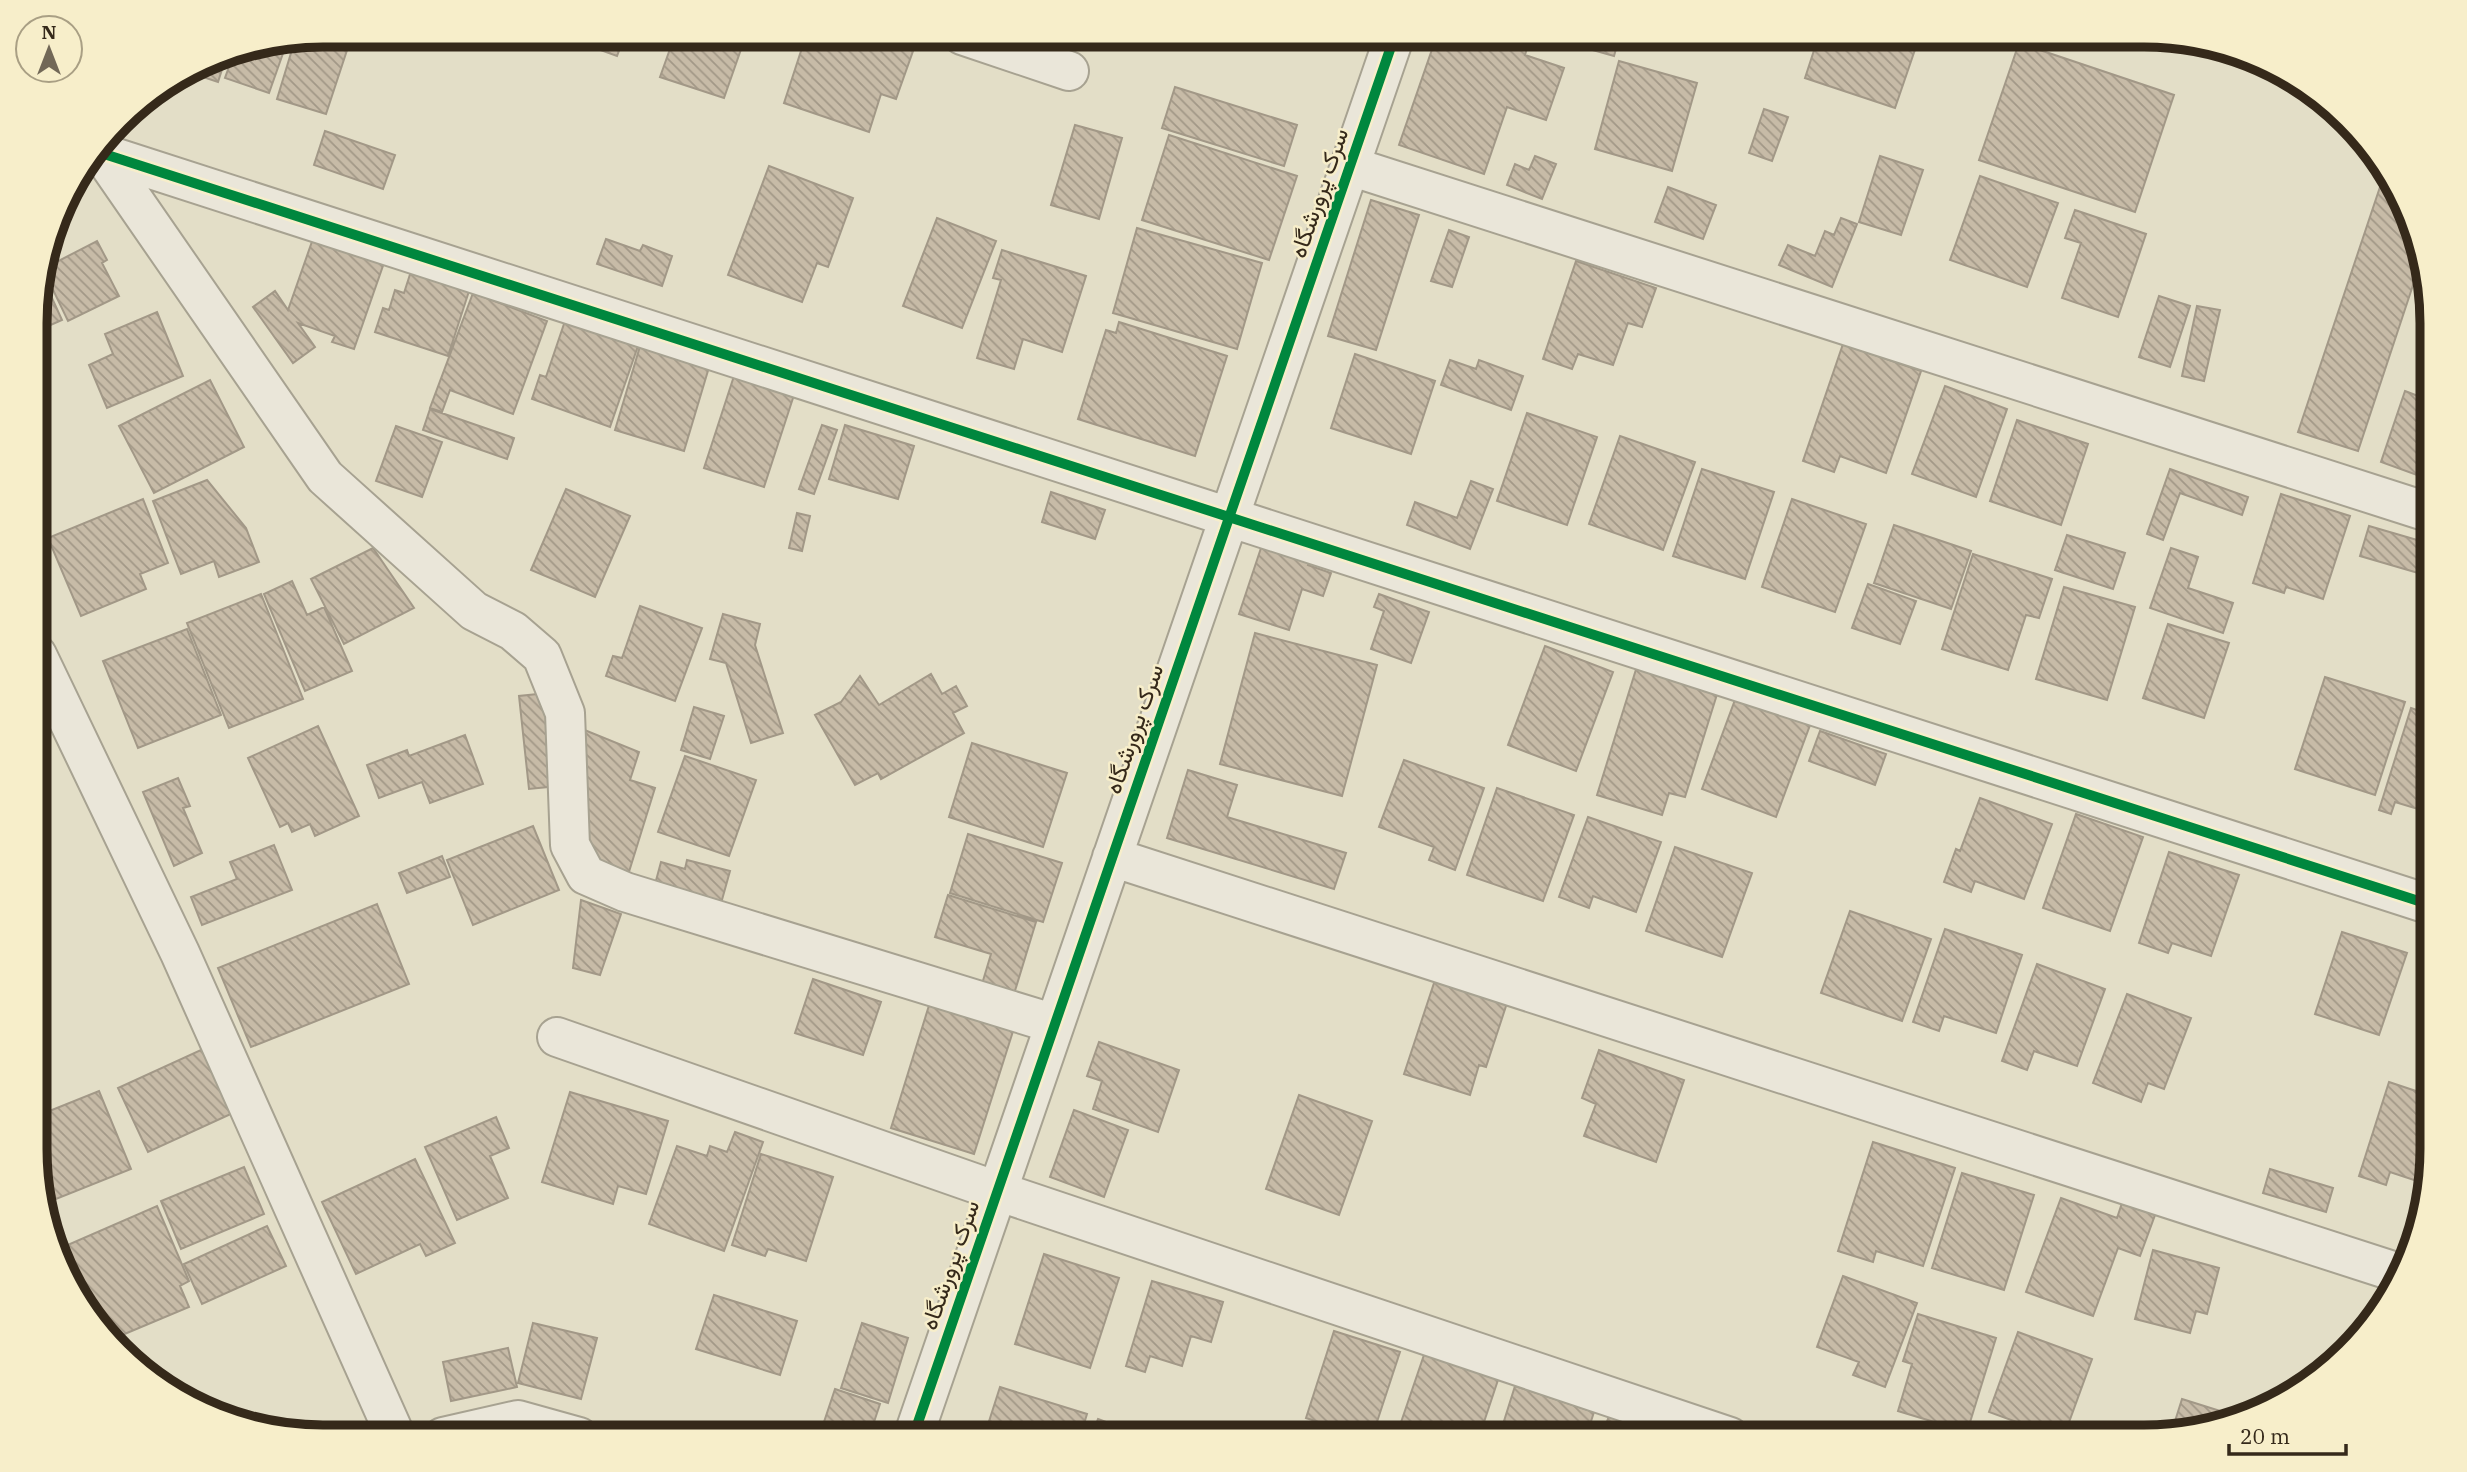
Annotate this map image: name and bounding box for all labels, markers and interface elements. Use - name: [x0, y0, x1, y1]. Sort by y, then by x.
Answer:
- north arrow: [14, 14, 84, 84]
- text: N: [41, 20, 57, 44]
- street label: سرک پرورشگاه: [1281, 123, 1356, 262]
- street label: سرک پرورشگاه: [1096, 659, 1171, 798]
- street label: سرک پرورشگاه: [912, 1195, 987, 1334]
- scale bar: [2229, 1412, 2346, 1456]
- text: 20 m: [2240, 1422, 2290, 1450]

